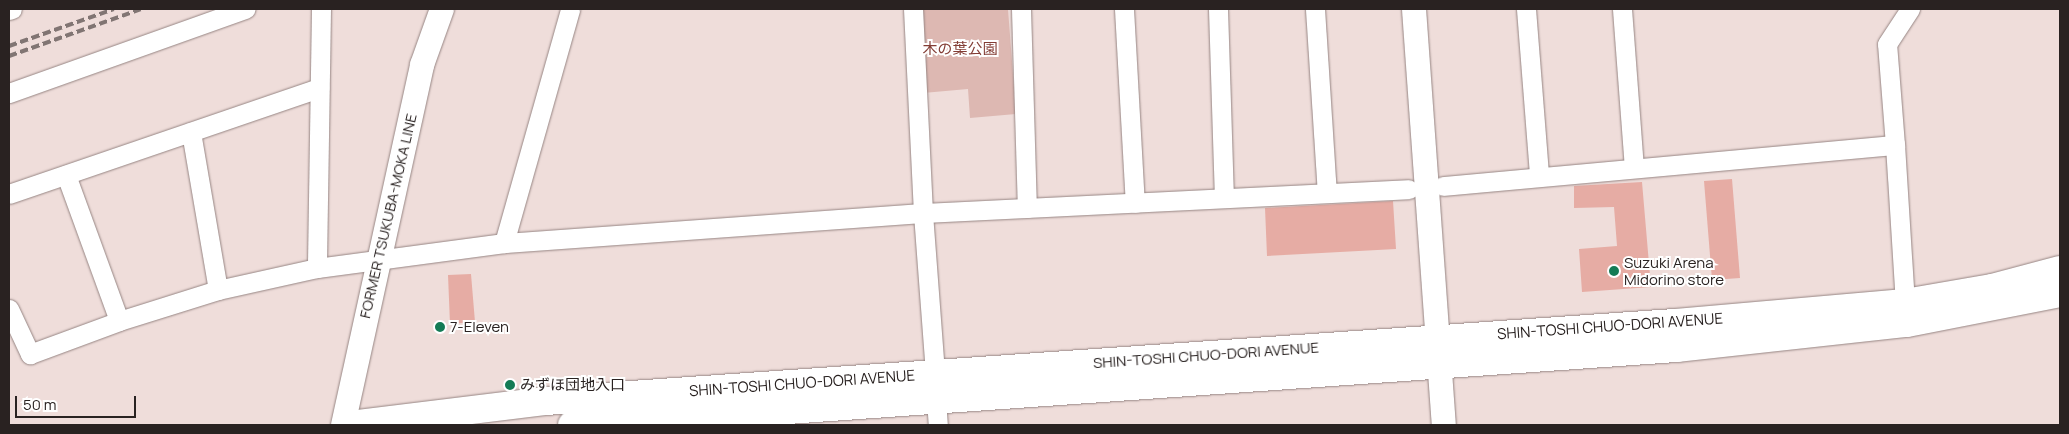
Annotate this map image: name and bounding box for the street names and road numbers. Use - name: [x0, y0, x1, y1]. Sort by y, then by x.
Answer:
- street label: FORMER TSUKUBA-MOKA LINE: [356, 112, 420, 320]
- street label: SHIN-TOSHI CHUO-DORI AVENUE: [1496, 309, 1724, 343]
- street label: SHIN-TOSHI CHUO-DORI AVENUE: [1092, 338, 1320, 372]
- street label: SHIN-TOSHI CHUO-DORI AVENUE: [688, 366, 916, 400]

